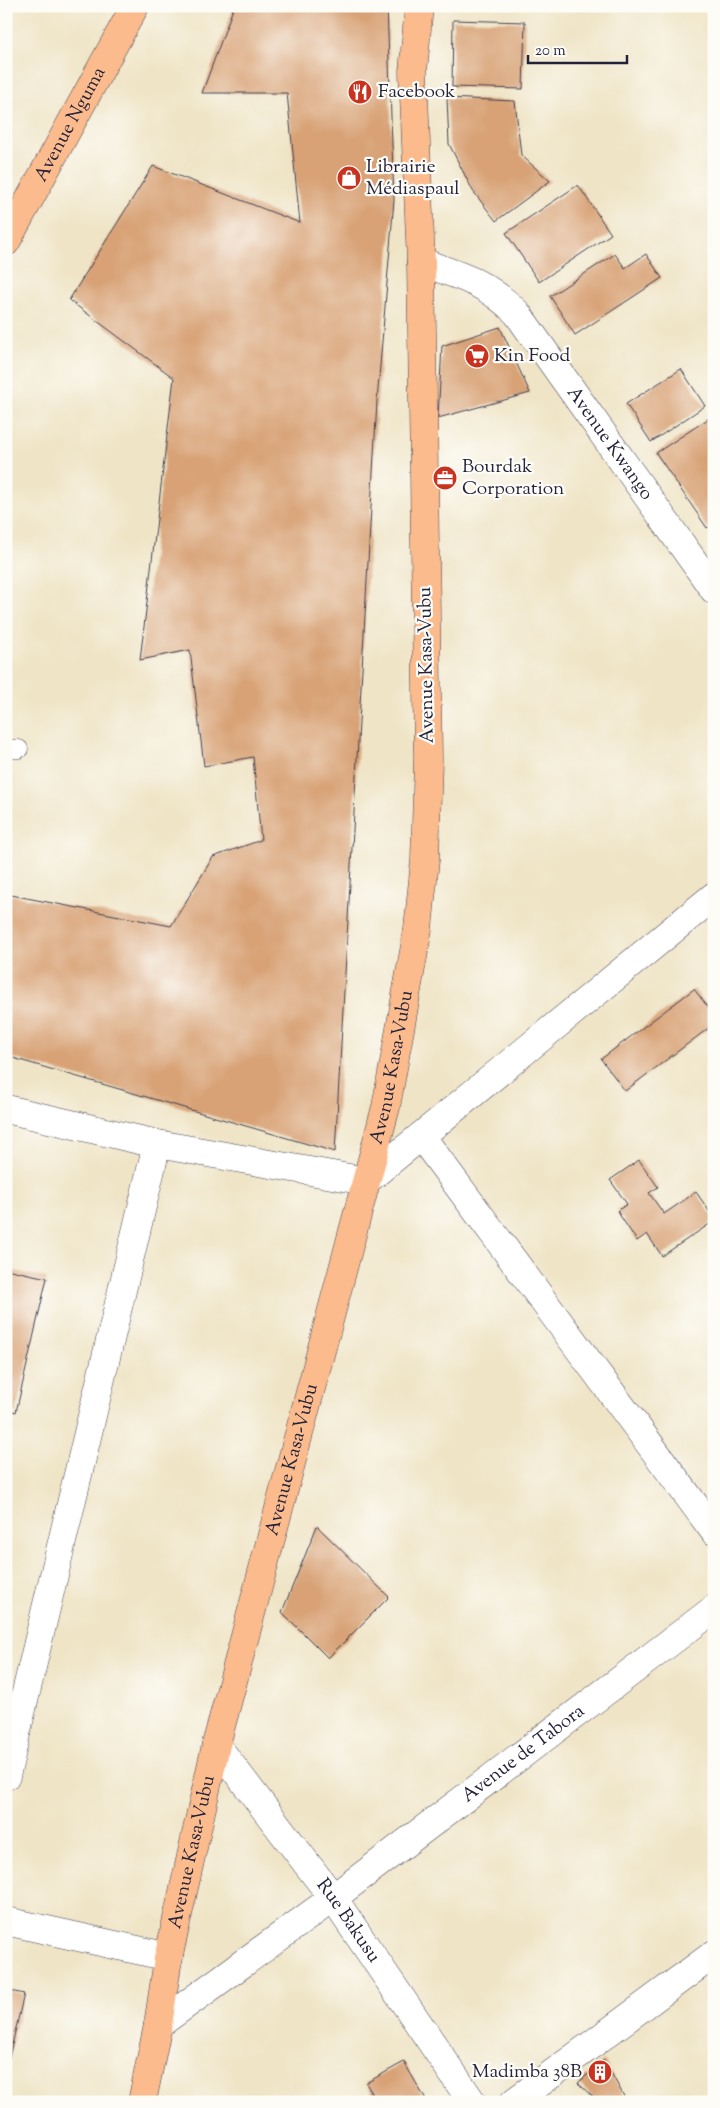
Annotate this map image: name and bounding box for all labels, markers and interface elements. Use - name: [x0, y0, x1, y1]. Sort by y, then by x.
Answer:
- scale bar: [528, 32, 626, 64]
- text: 20 m: [535, 41, 566, 62]
- street label: Avenue Nguma: [28, 62, 113, 187]
- restaurant icon: Facebook: [347, 79, 373, 105]
- place label: Facebook: [378, 79, 456, 106]
- place label: Librairie Médiaspaul: [366, 154, 460, 203]
- shop icon: Librairie Médiaspaul: [336, 165, 362, 191]
- supermarket icon: Kin Food: [464, 343, 490, 369]
- place label: Kin Food: [494, 343, 570, 370]
- street label: Avenue Kwango: [560, 381, 660, 506]
- place label: Bourdak Corporation: [462, 454, 564, 503]
- office icon: Bourdak Corporation: [432, 465, 458, 491]
- street label: Avenue Kasa-Vubu: [412, 587, 442, 743]
- street label: Avenue Kasa-Vubu: [363, 988, 420, 1147]
- street label: Avenue Kasa-Vubu: [259, 1380, 325, 1539]
- street label: Avenue de Tabora: [456, 1698, 591, 1809]
- street label: Avenue Kasa-Vubu: [162, 1773, 222, 1931]
- street label: Rue Bakusu: [309, 1873, 387, 1968]
- place label: Madimba 38B: [472, 2059, 582, 2086]
- building icon: Madimba 38B: [587, 2059, 613, 2085]

